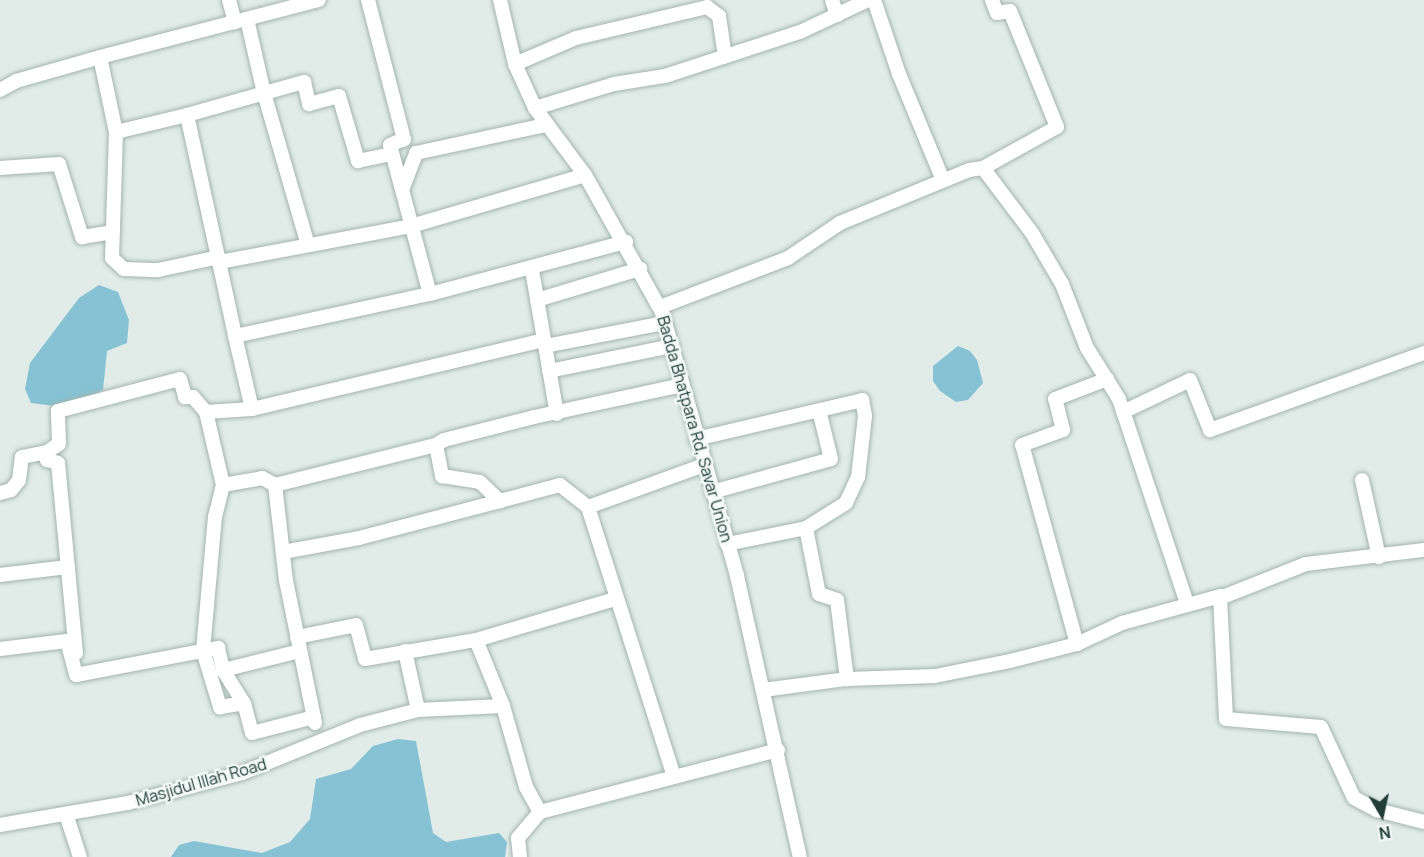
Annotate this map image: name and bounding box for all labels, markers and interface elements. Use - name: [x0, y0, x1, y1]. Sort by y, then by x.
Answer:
- street label: Badda Bhatpara Rd, Savar Union: [653, 314, 737, 544]
- street label: Masjidul Illah Road: [133, 754, 269, 810]
- north arrow: [1352, 785, 1412, 845]
- text: N: [1377, 821, 1392, 845]

